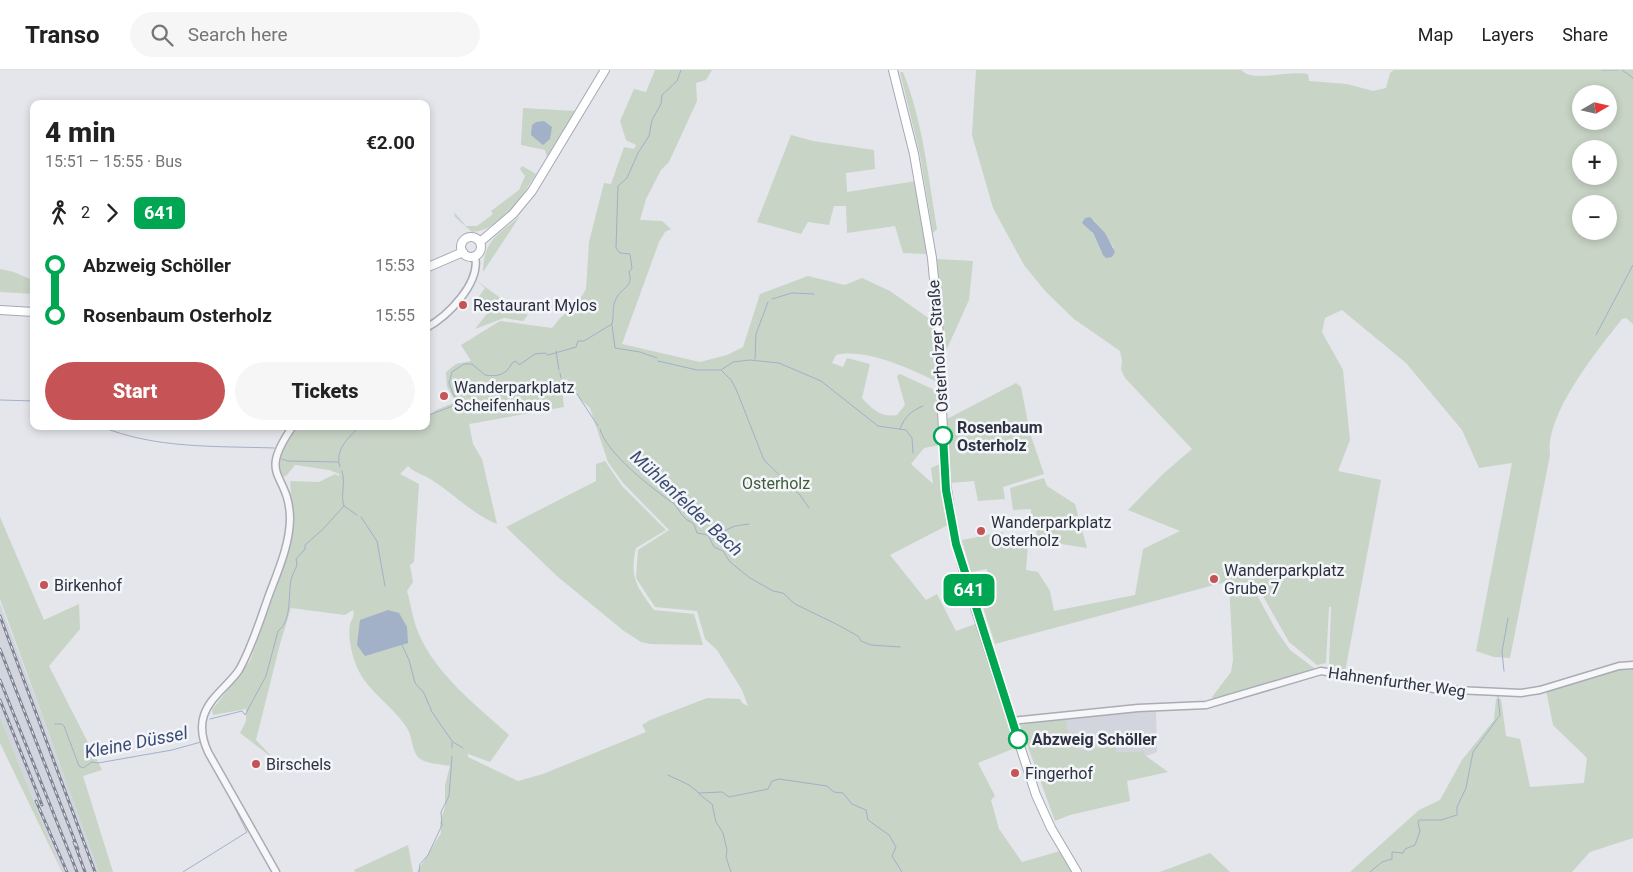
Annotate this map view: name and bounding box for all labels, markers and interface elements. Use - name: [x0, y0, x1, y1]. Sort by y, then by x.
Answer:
- search box: [130, 12, 480, 57]
- text: Transo: [25, 21, 100, 49]
- icon: search: [148, 21, 176, 49]
- text: Search here: [188, 23, 288, 46]
- text: Map: [1418, 24, 1453, 45]
- text: Layers: [1481, 24, 1534, 45]
- text: Share: [1562, 24, 1608, 45]
- north arrow: [1572, 85, 1618, 130]
- map controls: [1572, 85, 1617, 240]
- text: 4 min: [45, 116, 116, 149]
- text: €2.00: [366, 131, 415, 154]
- button: +: [1572, 140, 1617, 185]
- text: 15:51 – 15:55 · Bus: [45, 152, 182, 171]
- button: −: [1572, 195, 1617, 240]
- icon: walk: [45, 199, 73, 227]
- icon: forward: [98, 199, 126, 227]
- text: 641: [144, 202, 175, 223]
- text: 2: [81, 203, 90, 222]
- text: Abzweig Schöller: [83, 254, 231, 277]
- text: 15:53: [375, 256, 415, 275]
- street label: Osterholzer Straße: [924, 279, 952, 413]
- place label: Restaurant Mylos: [473, 296, 597, 315]
- marker: Restaurant Mylos: [457, 299, 469, 311]
- text: Rosenbaum Osterholz: [83, 304, 272, 327]
- text: 15:55: [375, 306, 415, 325]
- button: Start: [45, 362, 225, 420]
- button: Tickets: [235, 362, 415, 420]
- place label: Wanderparkplatz Scheifenhaus: [454, 378, 574, 415]
- marker: Wanderparkplatz Scheifenhaus: [438, 390, 450, 402]
- place label: Rosenbaum Osterholz: [957, 418, 1043, 455]
- marker: Rosenbaum Osterholz: [933, 426, 953, 446]
- water label: Mühlenfelder Bach: [627, 446, 747, 560]
- park label: Osterholz: [742, 474, 810, 493]
- place label: Wanderparkplatz Osterholz: [991, 513, 1111, 550]
- marker: Wanderparkplatz Osterholz: [975, 525, 987, 537]
- place label: Wanderparkplatz Grube 7: [1224, 561, 1344, 598]
- marker: Wanderparkplatz Grube 7: [1208, 573, 1220, 585]
- line badge: 641: [940, 574, 998, 606]
- place label: Birkenhof: [54, 576, 122, 595]
- marker: Birkenhof: [38, 579, 50, 591]
- text: 641: [954, 579, 984, 600]
- street label: Hahnenfurther Weg: [1327, 663, 1467, 701]
- water label: Kleine Düssel: [83, 722, 190, 762]
- marker: Abzweig Schöller: [1008, 729, 1028, 749]
- place label: Abzweig Schöller: [1032, 730, 1157, 749]
- place label: Birschels: [266, 755, 331, 774]
- marker: Birschels: [250, 758, 262, 770]
- place label: Fingerhof: [1025, 764, 1093, 783]
- marker: Fingerhof: [1009, 767, 1021, 779]

